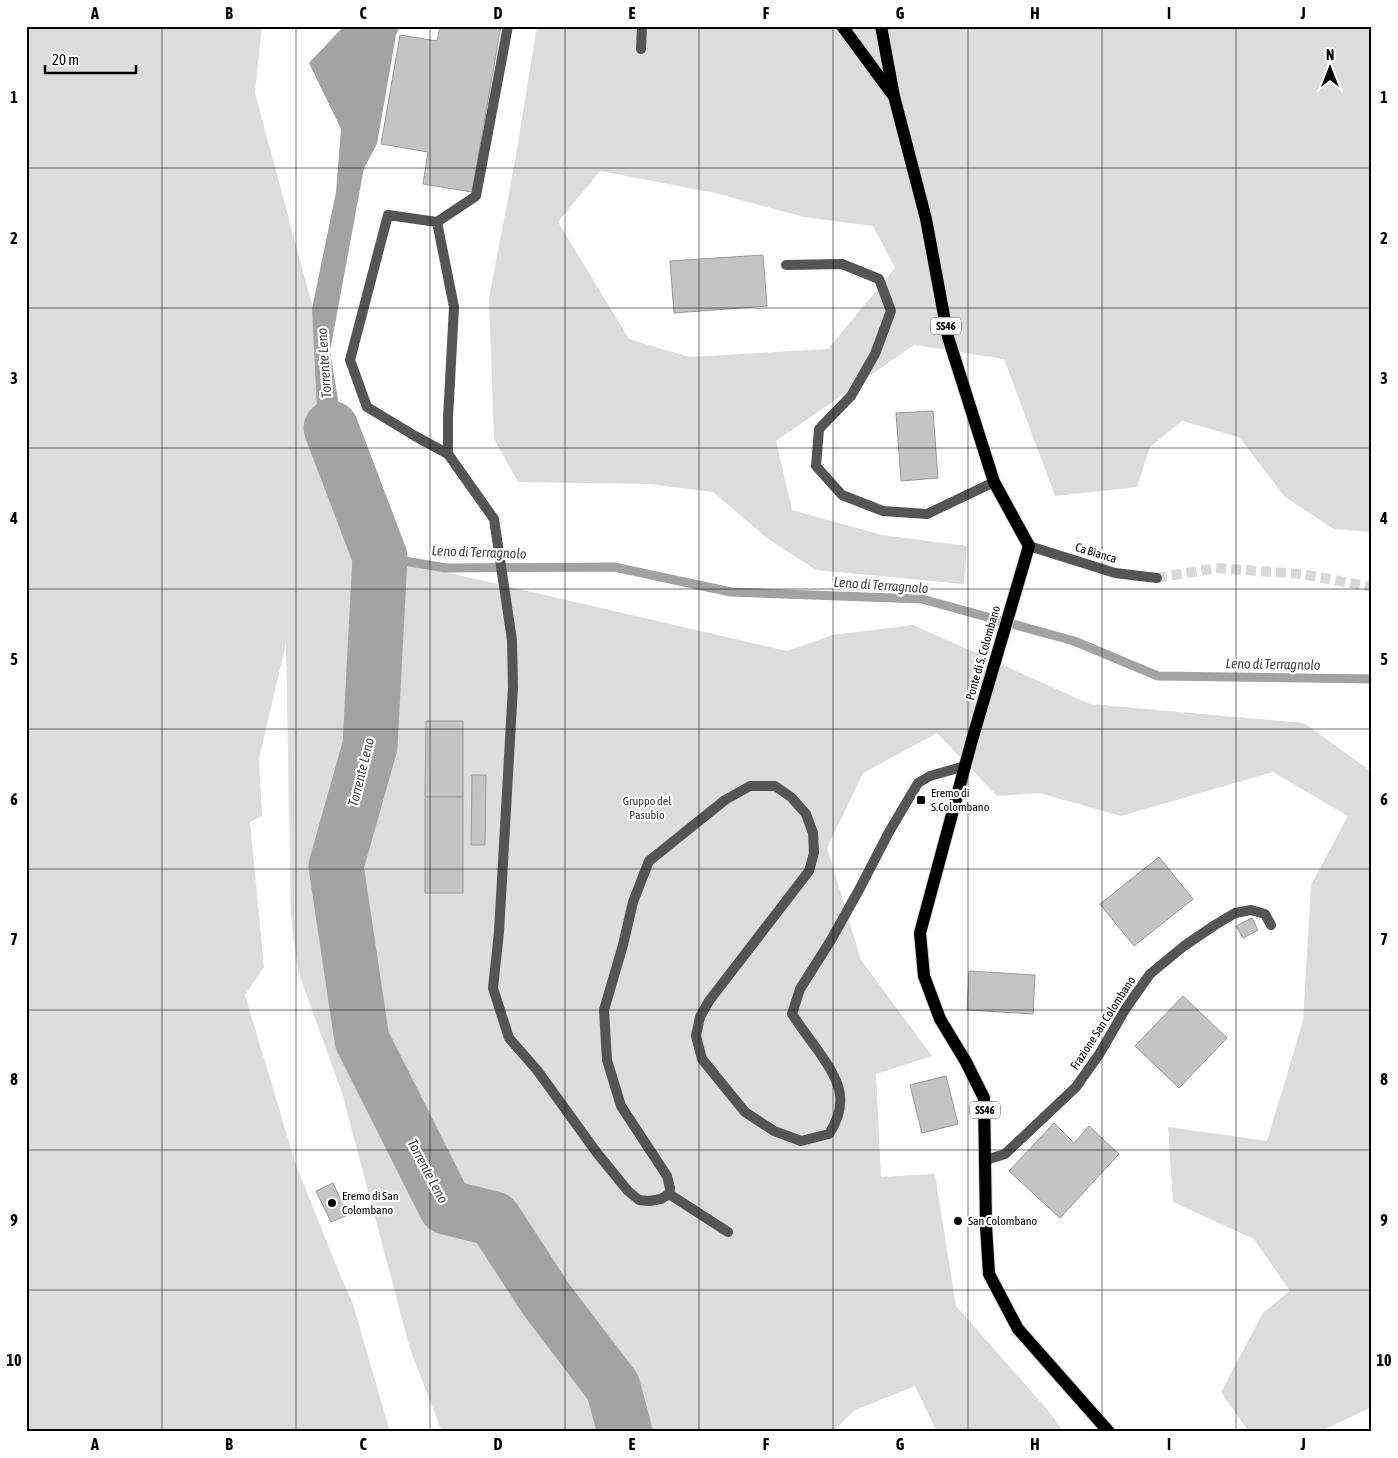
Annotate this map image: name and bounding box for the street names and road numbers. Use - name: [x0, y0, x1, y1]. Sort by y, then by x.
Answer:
- road number: SS46: [931, 318, 961, 334]
- street label: Ca Bianca: [1074, 540, 1118, 566]
- street label: Ponte di S. Colombano: [963, 604, 1003, 702]
- street label: Frazione San Colombano: [1068, 973, 1139, 1072]
- road number: SS46: [970, 1102, 1000, 1118]

